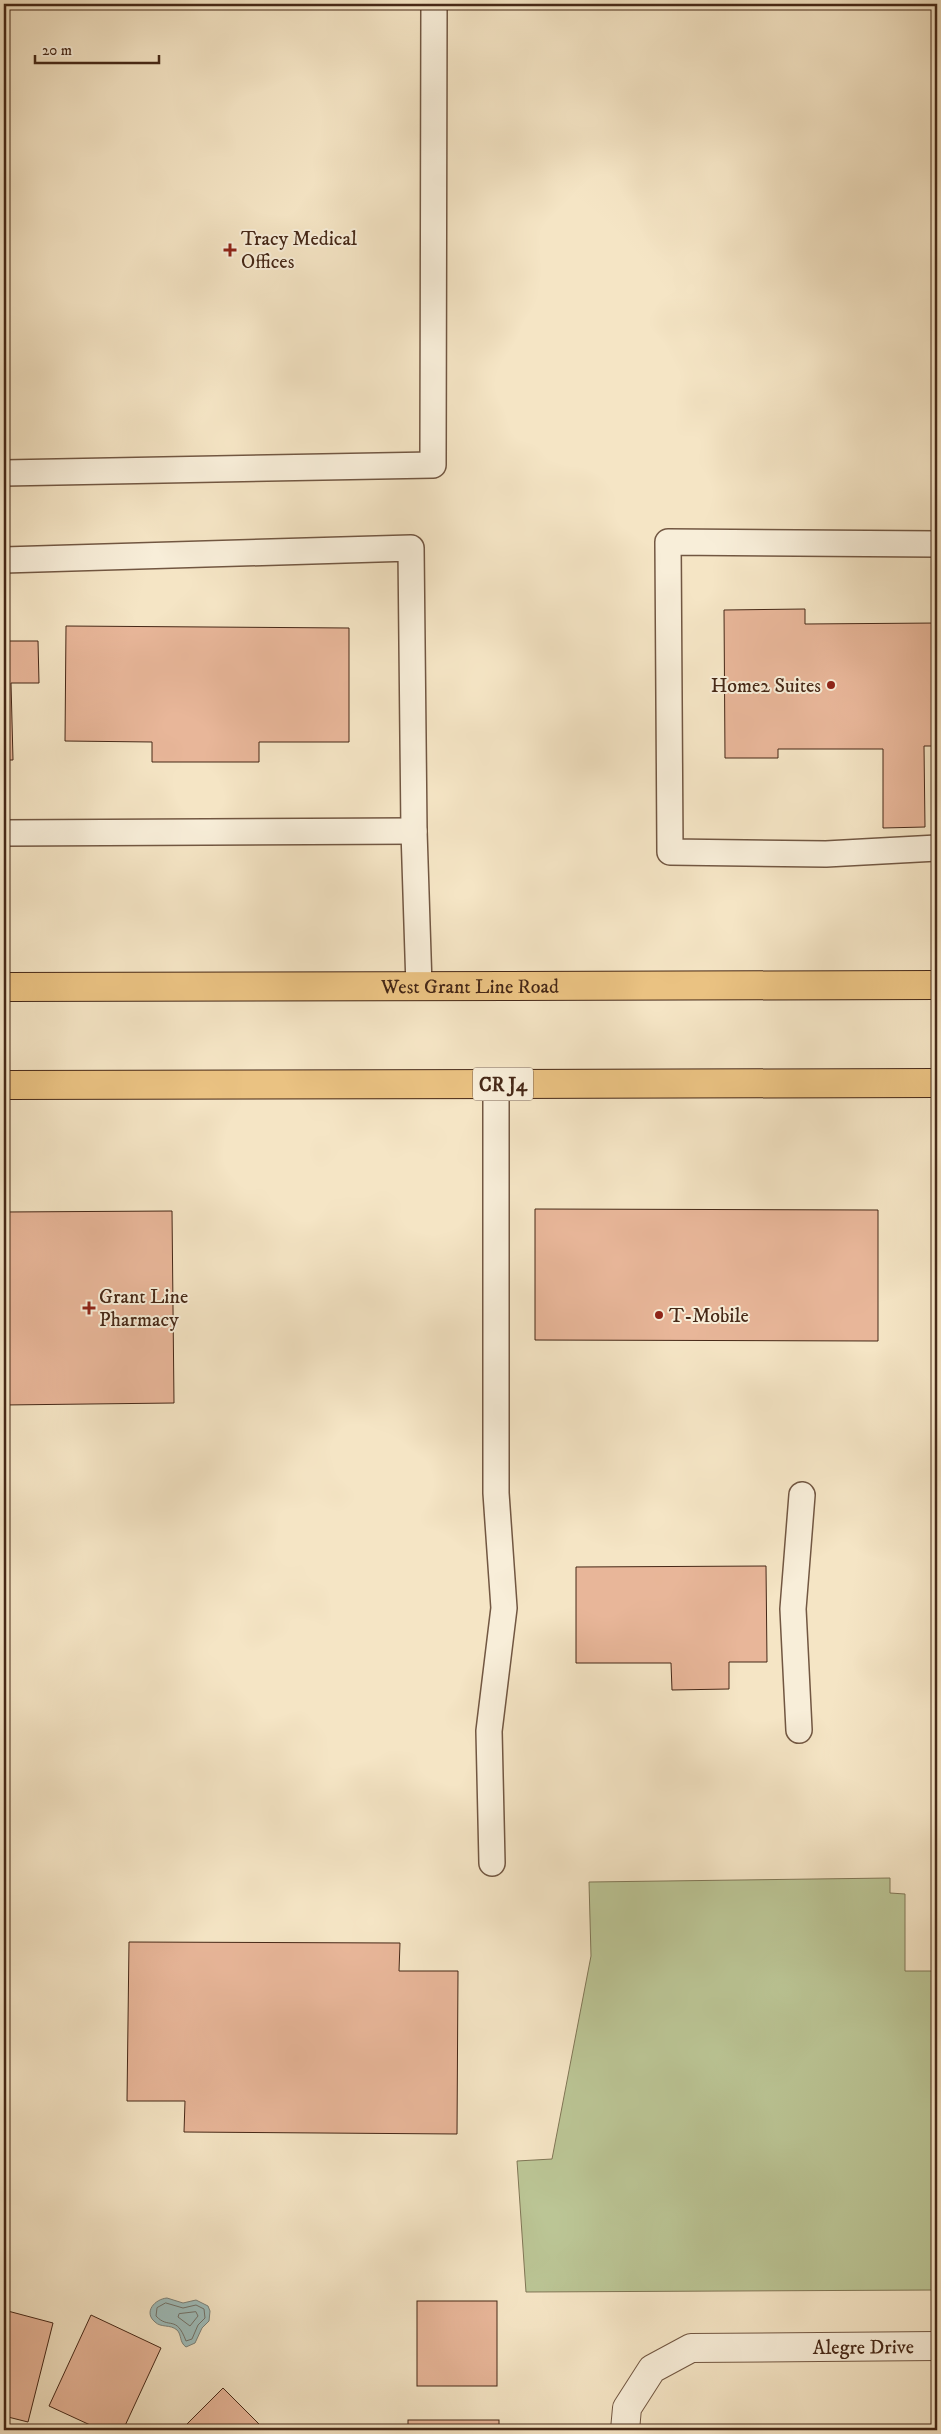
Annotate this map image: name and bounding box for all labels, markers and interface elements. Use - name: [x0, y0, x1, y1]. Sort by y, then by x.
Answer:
- scale bar: [35, 32, 159, 64]
- text: 20 m: [42, 41, 72, 60]
- place label: Tracy Medical Offices: [241, 227, 357, 275]
- marker: Tracy Medical Offices: [223, 243, 237, 257]
- place label: Home2 Suites: [711, 674, 821, 699]
- marker: Home2 Suites: [825, 679, 837, 691]
- street label: West Grant Line Road: [380, 975, 559, 1000]
- road number: CR J4: [473, 1068, 533, 1100]
- place label: Grant Line Pharmacy: [99, 1285, 188, 1333]
- marker: Grant Line Pharmacy: [83, 1302, 95, 1314]
- place label: T-Mobile: [669, 1304, 749, 1329]
- marker: T-Mobile: [653, 1309, 665, 1321]
- street label: Alegre Drive: [813, 2335, 914, 2361]

